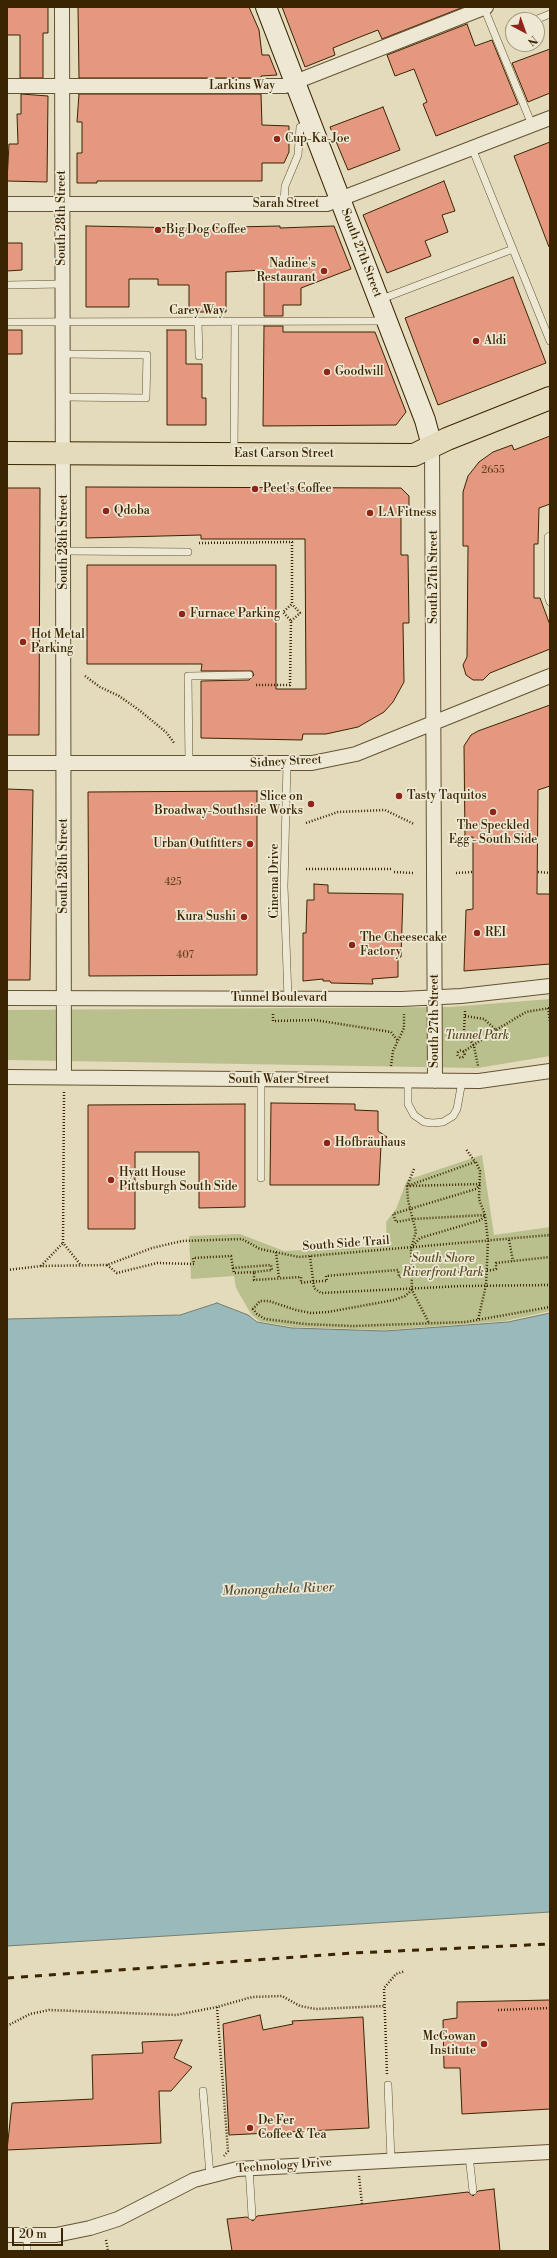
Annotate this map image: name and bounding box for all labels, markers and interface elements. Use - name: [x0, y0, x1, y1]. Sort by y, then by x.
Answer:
- north arrow: [505, 12, 545, 52]
- text: N: [524, 32, 540, 48]
- street label: Larkins Way: [209, 79, 275, 93]
- place label: Cup-Ka-Joe: [285, 132, 349, 146]
- marker: Cup-Ka-Joe: [272, 134, 282, 144]
- street label: South 28th Street: [55, 170, 69, 266]
- street label: Sarah Street: [253, 197, 319, 211]
- street label: South 27th Street: [337, 207, 385, 299]
- place label: Big Dog Coffee: [166, 223, 246, 237]
- marker: Big Dog Coffee: [153, 225, 163, 235]
- place label: Nadine's Restaurant: [256, 257, 316, 285]
- marker: Nadine's Restaurant: [319, 266, 329, 276]
- street label: Carey Way: [169, 304, 225, 318]
- place label: Aldi: [484, 334, 507, 348]
- marker: Aldi: [471, 336, 481, 346]
- place label: Goodwill: [335, 365, 384, 379]
- marker: Goodwill: [322, 367, 332, 377]
- street label: East Carson Street: [234, 447, 334, 461]
- house number: 2655: [482, 465, 504, 477]
- place label: Peet's Coffee: [263, 482, 332, 496]
- marker: Peet's Coffee: [250, 484, 260, 494]
- street label: South 28th Street: [57, 494, 71, 590]
- place label: Qdoba: [114, 504, 150, 518]
- marker: Qdoba: [101, 506, 111, 516]
- place label: LA Fitness: [378, 506, 437, 520]
- marker: LA Fitness: [365, 508, 375, 518]
- street label: South 27th Street: [427, 530, 441, 624]
- place label: Furnace Parking: [190, 607, 280, 621]
- marker: Furnace Parking: [177, 609, 187, 619]
- place label: Hot Metal Parking: [31, 628, 85, 656]
- marker: Hot Metal Parking: [18, 637, 28, 647]
- street label: Sidney Street: [250, 753, 322, 771]
- place label: Tasty Taquitos: [407, 789, 487, 803]
- place label: Slice on Broadway-Southside Works: [154, 790, 303, 818]
- marker: Tasty Taquitos: [394, 791, 404, 801]
- marker: Slice on Broadway-Southside Works: [306, 799, 316, 809]
- marker: The Speckled Egg - South Side: [488, 807, 498, 817]
- street label: South 28th Street: [57, 818, 71, 914]
- place label: The Speckled Egg - South Side: [449, 819, 537, 847]
- place label: Urban Outfitters: [153, 837, 242, 851]
- marker: Urban Outfitters: [245, 839, 255, 849]
- street label: Cinema Drive: [268, 843, 282, 919]
- house number: 425: [164, 877, 182, 889]
- place label: Kura Sushi: [176, 910, 236, 924]
- marker: Kura Sushi: [239, 912, 249, 922]
- place label: REI: [485, 926, 506, 940]
- marker: REI: [472, 928, 482, 938]
- place label: The Cheesecake Factory: [360, 931, 447, 959]
- marker: The Cheesecake Factory: [347, 940, 357, 950]
- house number: 407: [176, 950, 194, 962]
- street label: South 27th Street: [428, 974, 442, 1068]
- street label: Tunnel Boulevard: [231, 991, 327, 1005]
- park label: Tunnel Park: [445, 1029, 509, 1043]
- street label: South Water Street: [228, 1073, 330, 1087]
- place label: Hofbräuhaus: [335, 1136, 406, 1150]
- marker: Hofbräuhaus: [322, 1138, 332, 1148]
- place label: Hyatt House Pittsburgh South Side: [119, 1166, 238, 1194]
- marker: Hyatt House Pittsburgh South Side: [106, 1175, 116, 1185]
- street label: South Side Trail: [302, 1234, 390, 1254]
- park label: South Shore Riverfront Park: [402, 1252, 484, 1280]
- water label: Monongahela River: [222, 1580, 334, 1600]
- place label: McGowan Institute: [422, 2030, 476, 2058]
- marker: McGowan Institute: [479, 2039, 489, 2049]
- place label: De Fer Coffee & Tea: [258, 2114, 326, 2142]
- marker: De Fer Coffee & Tea: [245, 2123, 255, 2133]
- street label: Technology Drive: [236, 2155, 332, 2177]
- scale bar: [14, 2220, 65, 2246]
- text: 20 m: [19, 2227, 47, 2242]

